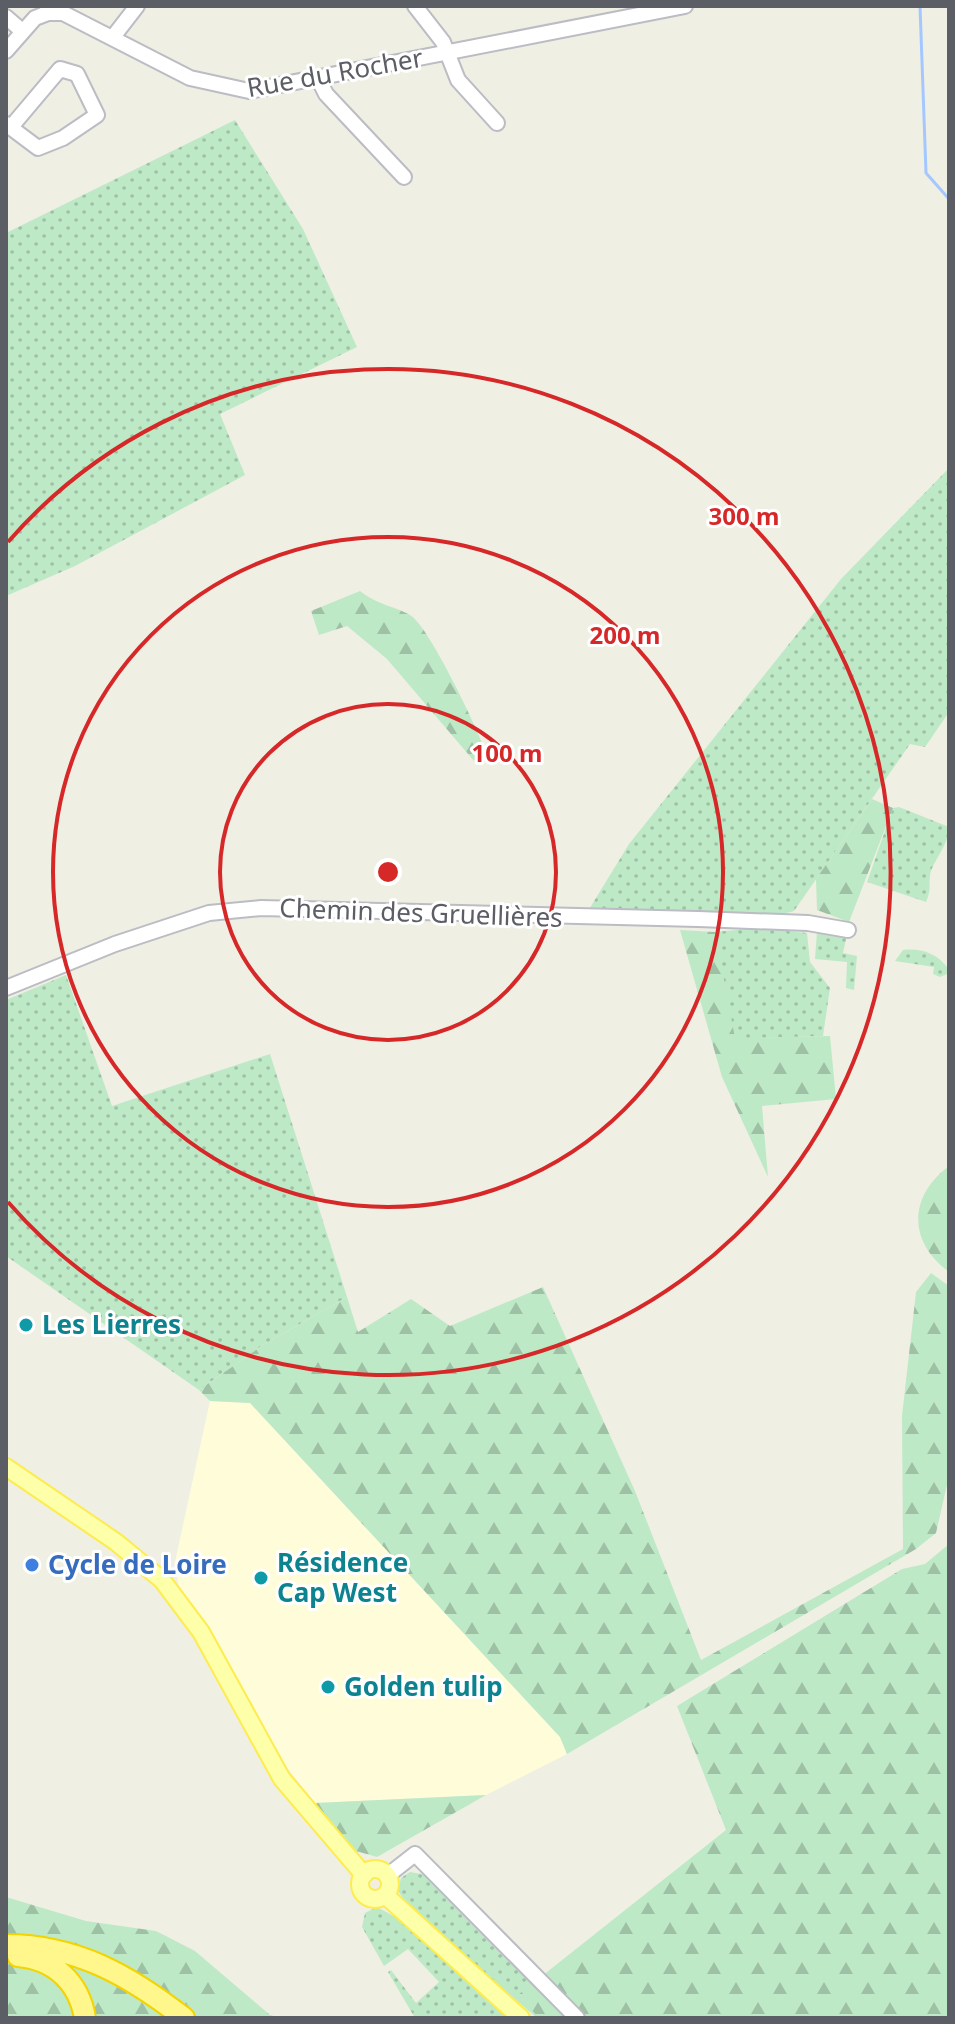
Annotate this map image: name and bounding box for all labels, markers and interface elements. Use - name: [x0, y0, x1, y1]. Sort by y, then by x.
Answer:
- street label: Rue du Rocher: [244, 39, 426, 105]
- text: 300 m: [709, 499, 779, 532]
- text: 200 m: [590, 618, 660, 651]
- text: 100 m: [472, 736, 542, 769]
- centre of rings: [374, 858, 402, 886]
- street label: Chemin des Gruellières: [279, 889, 563, 935]
- place label: Les Lierres: [42, 1306, 181, 1342]
- marker: Les Lierres: [17, 1316, 35, 1334]
- place label: Résidence Cap West: [277, 1544, 408, 1610]
- place label: Cycle de Loire: [48, 1546, 227, 1582]
- marker: Cycle de Loire: [23, 1556, 41, 1574]
- marker: Résidence Cap West: [252, 1569, 270, 1587]
- place label: Golden tulip: [344, 1668, 503, 1704]
- marker: Golden tulip: [319, 1678, 337, 1696]

